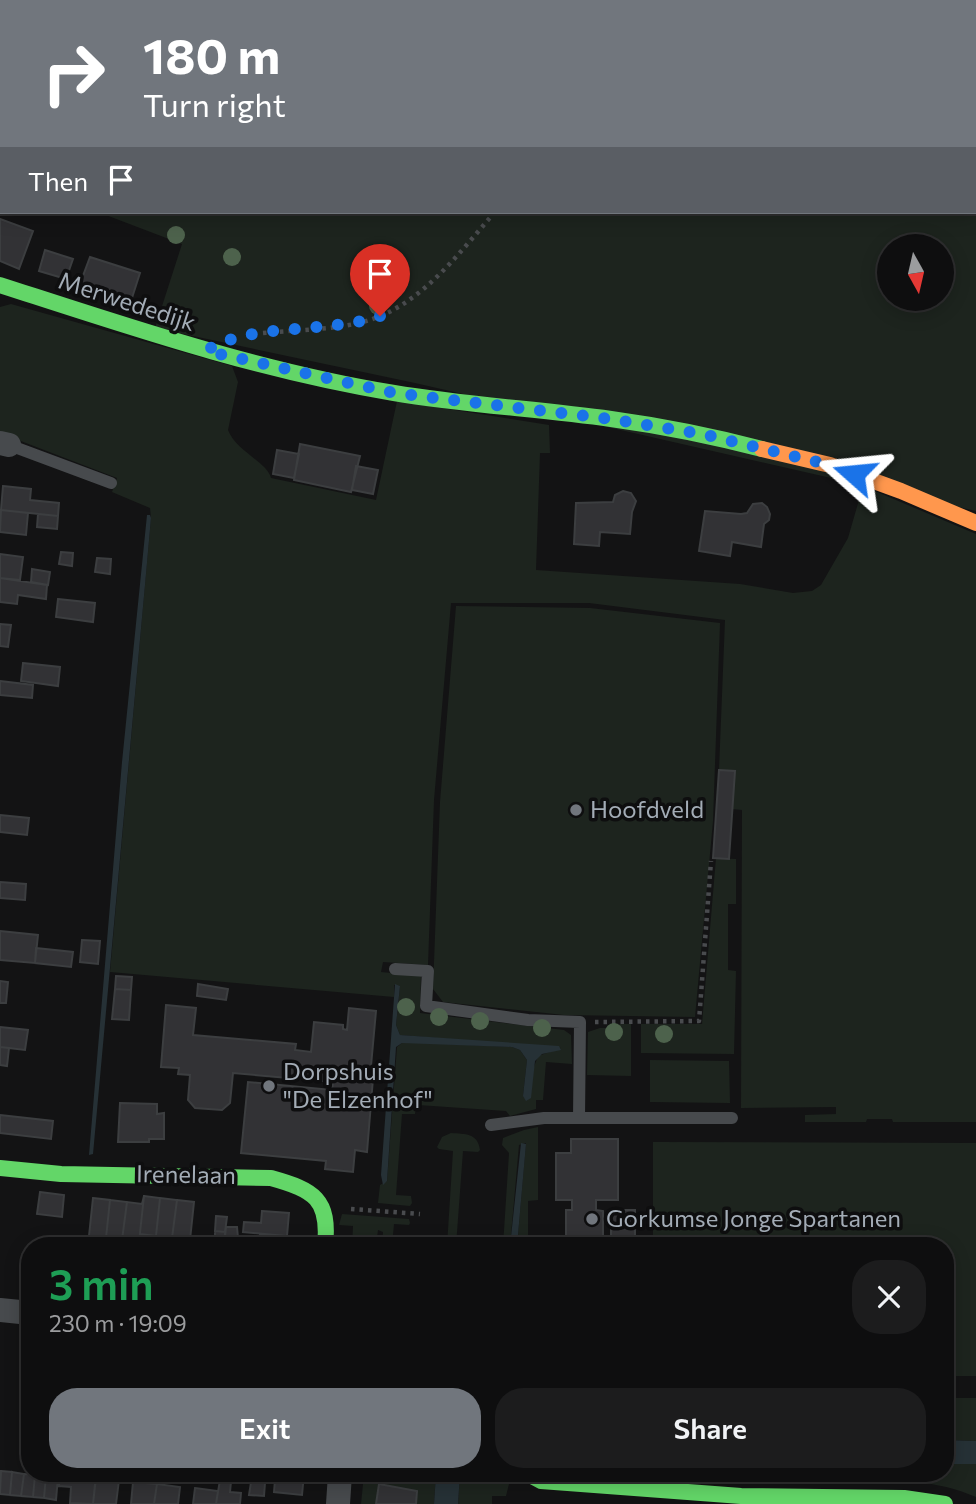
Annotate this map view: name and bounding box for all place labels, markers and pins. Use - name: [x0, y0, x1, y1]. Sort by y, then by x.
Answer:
- pin: [350, 244, 410, 316]
- place label: Hoofdveld: [590, 794, 704, 823]
- marker: Hoofdveld: [568, 802, 584, 818]
- place label: Dorpshuis "De Elzenhof": [283, 1056, 433, 1113]
- marker: Dorpshuis "De Elzenhof": [261, 1078, 277, 1094]
- place label: Gorkumse Jonge Spartanen: [606, 1203, 901, 1232]
- marker: Gorkumse Jonge Spartanen: [584, 1211, 600, 1227]

